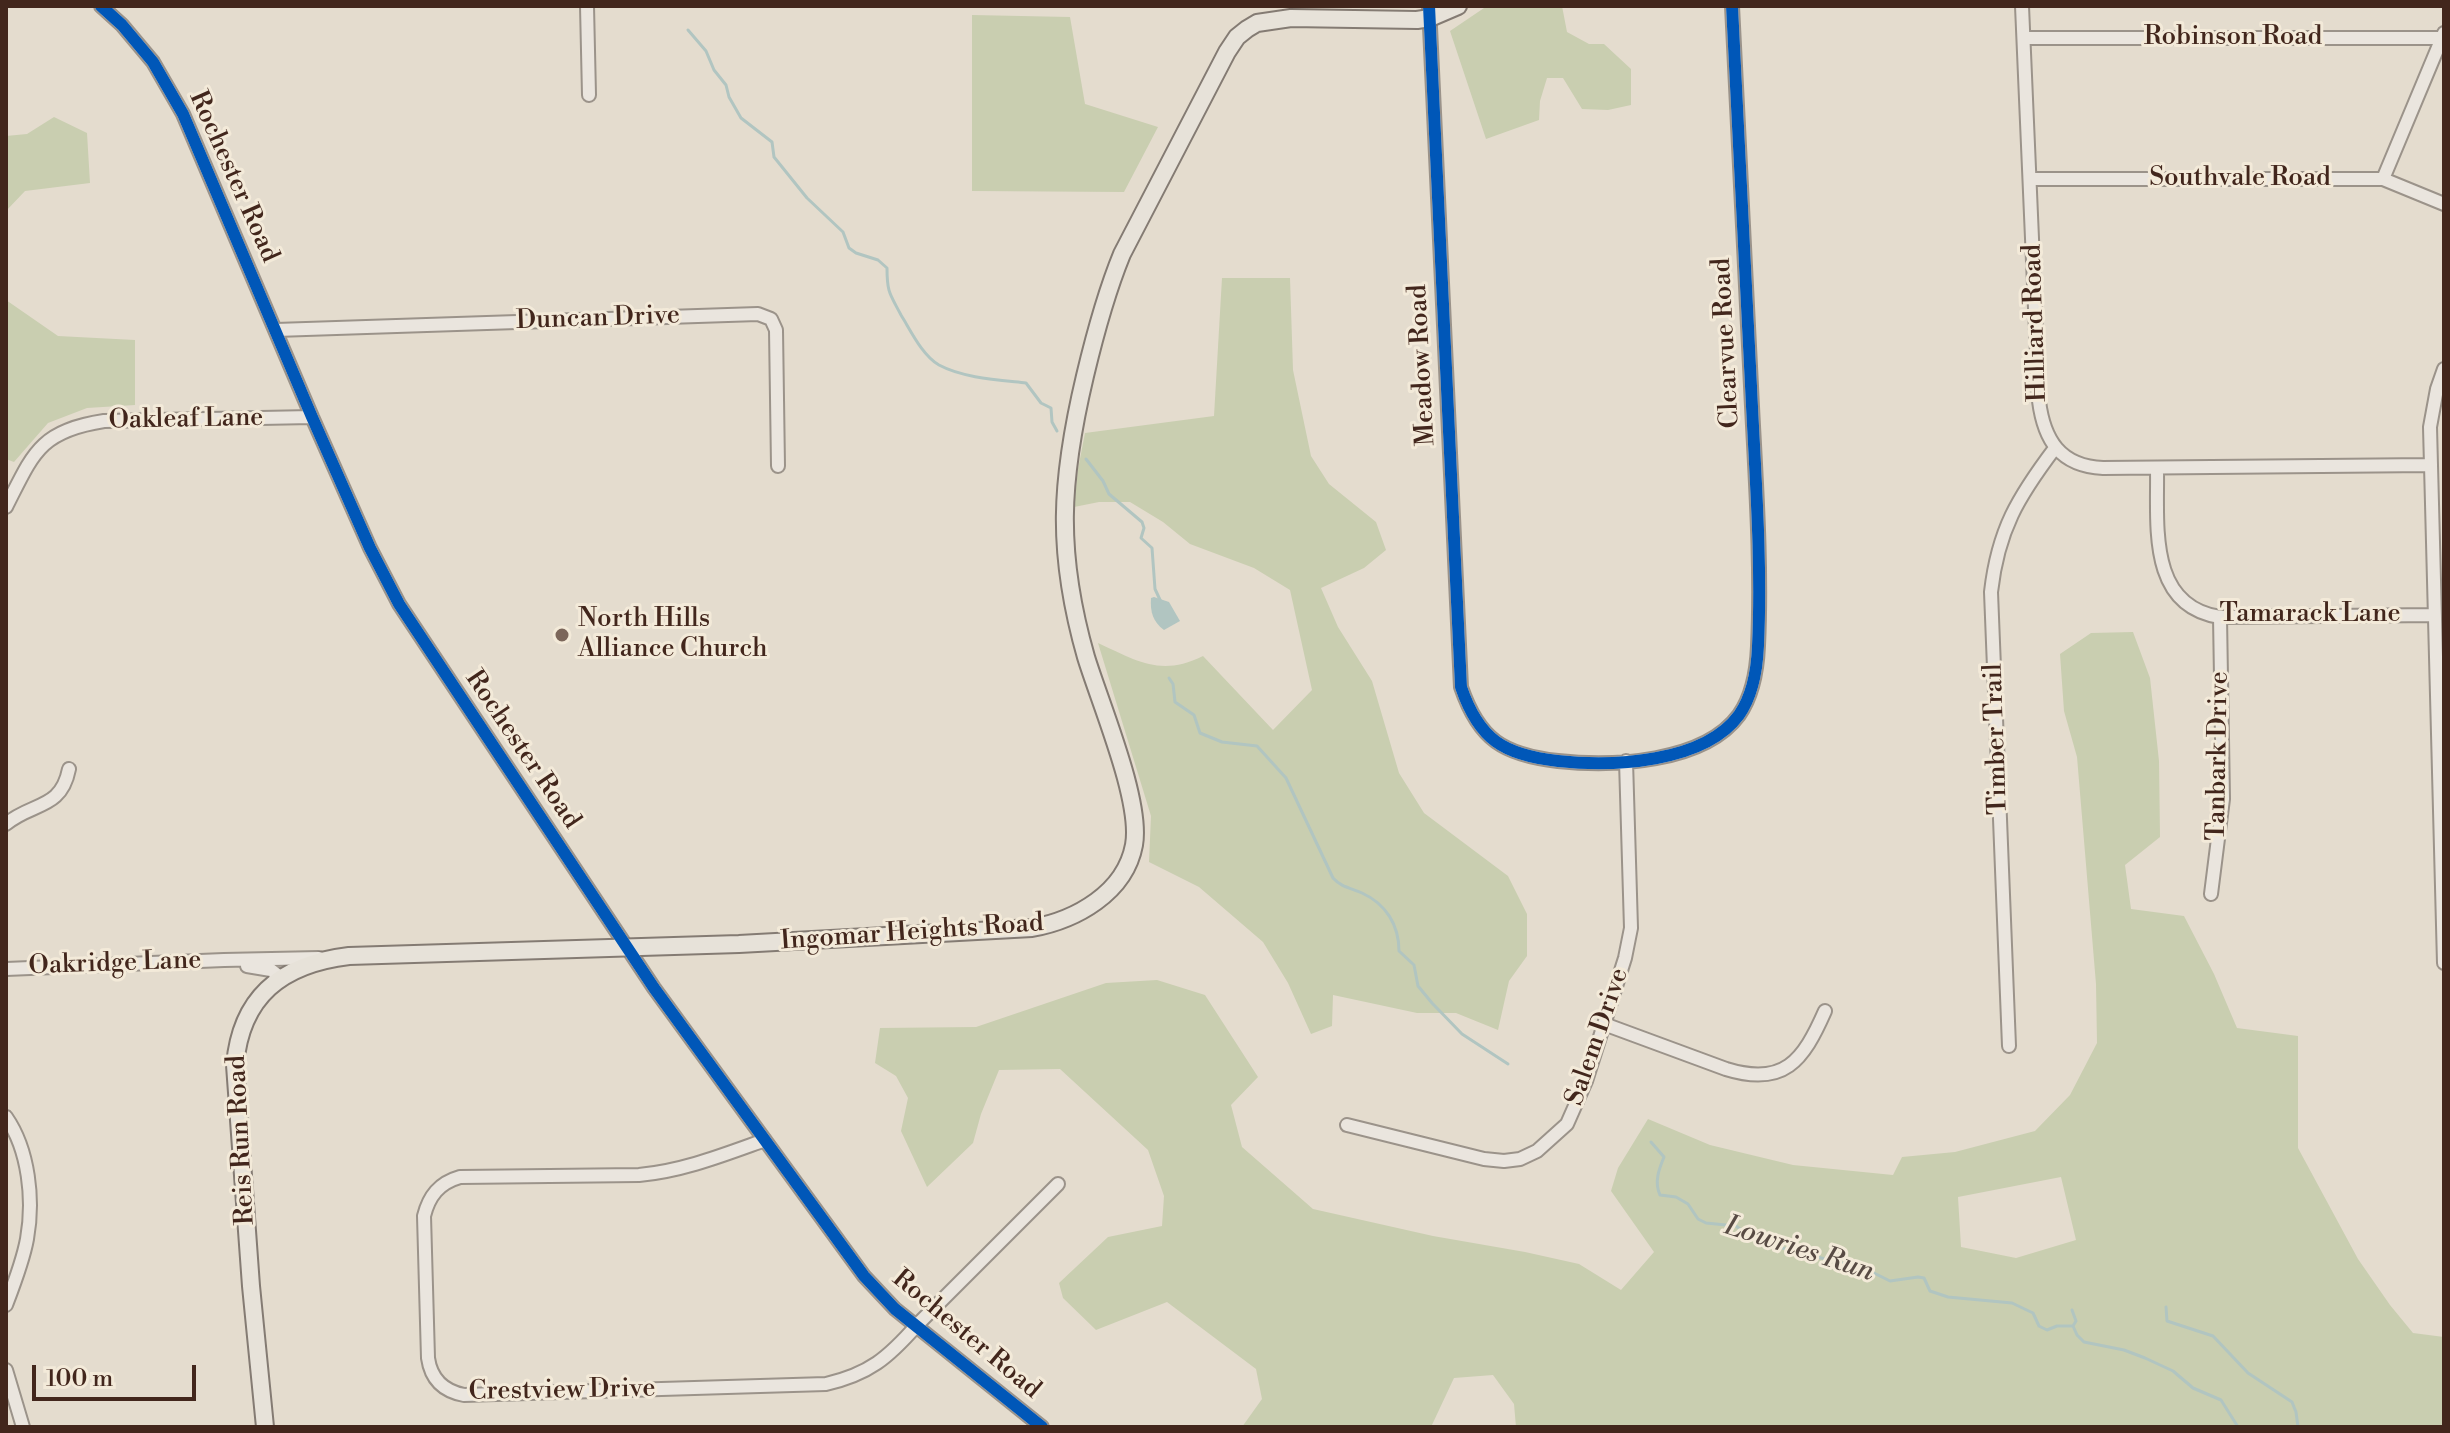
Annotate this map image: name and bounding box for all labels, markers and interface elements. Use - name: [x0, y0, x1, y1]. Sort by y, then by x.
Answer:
- street label: Robinson Road: [2144, 22, 2322, 54]
- street label: Rochester Road: [181, 86, 285, 268]
- street label: Southvale Road: [2149, 163, 2331, 195]
- street label: Hilliard Road: [2018, 244, 2054, 402]
- street label: Clearvue Road: [1707, 257, 1747, 429]
- street label: Meadow Road: [1403, 283, 1443, 447]
- street label: Duncan Drive: [516, 301, 680, 337]
- street label: Oakleaf Lane: [108, 403, 264, 437]
- street label: Tamarack Lane: [2219, 599, 2401, 631]
- place label: North Hills Alliance Church: [578, 604, 768, 666]
- marker: North Hills Alliance Church: [553, 626, 571, 644]
- street label: Timber Trail: [1979, 663, 2015, 815]
- street label: Rochester Road: [457, 665, 587, 835]
- street label: Tanbark Drive: [2202, 671, 2236, 841]
- street label: Ingomar Heights Road: [779, 908, 1045, 958]
- street label: Oakridge Lane: [28, 945, 202, 983]
- street label: Salem Drive: [1560, 964, 1636, 1110]
- street label: Reis Run Road: [222, 1054, 262, 1226]
- water label: Lowries Run: [1720, 1210, 1878, 1290]
- street label: Rochester Road: [885, 1264, 1047, 1406]
- scale bar: [36, 1349, 200, 1399]
- text: 100 m: [46, 1364, 113, 1394]
- street label: Crestview Drive: [468, 1374, 656, 1408]

